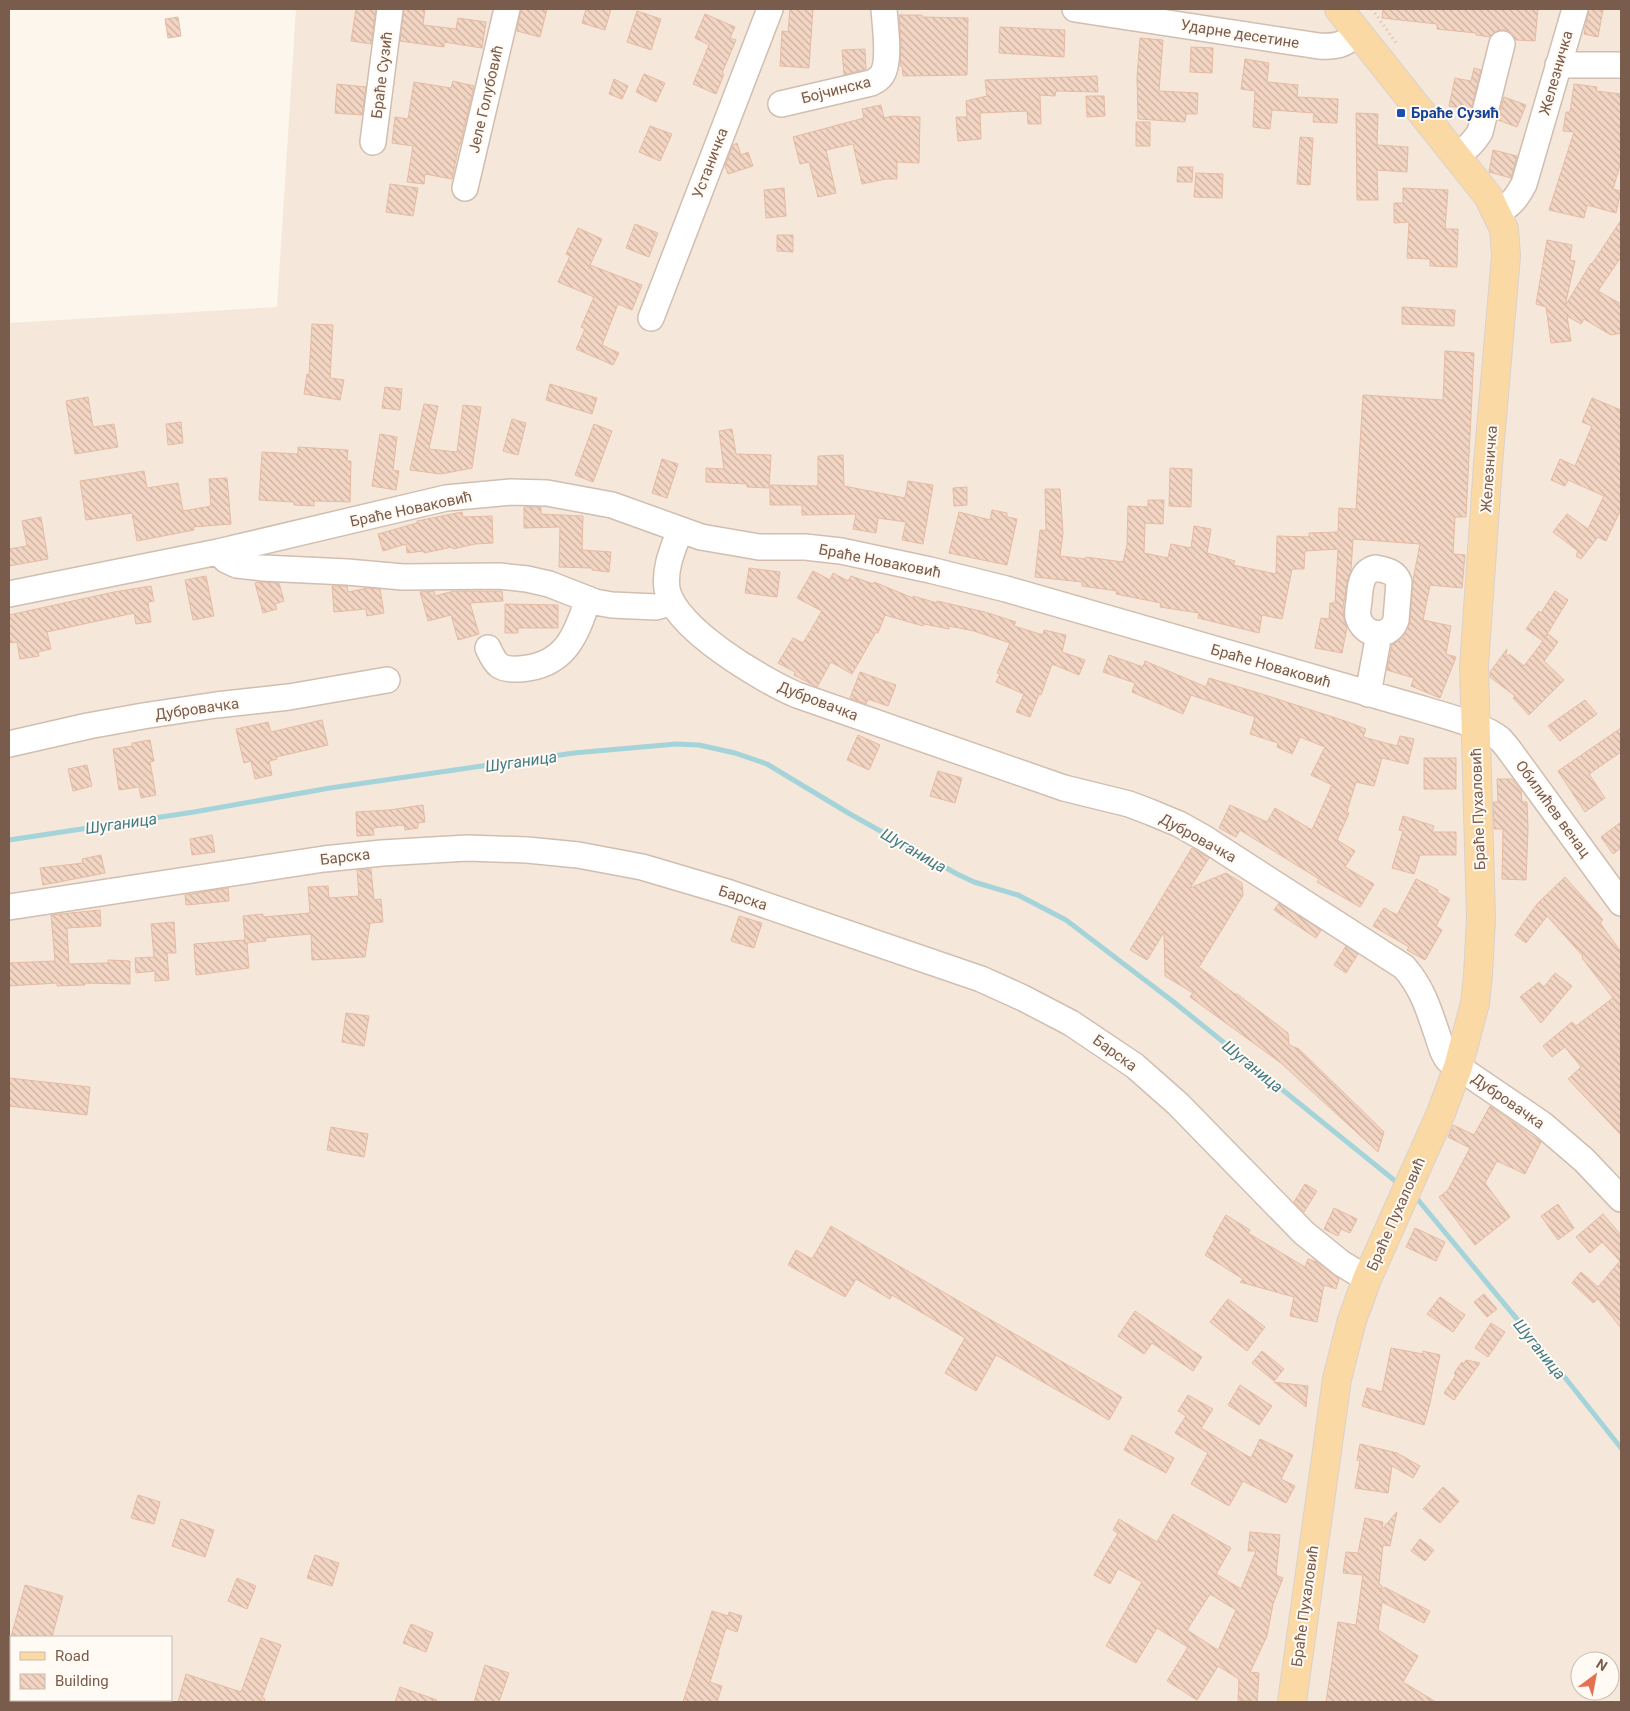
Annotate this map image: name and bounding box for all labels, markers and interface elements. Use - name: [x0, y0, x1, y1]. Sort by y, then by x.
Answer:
- street label: Ударне десетине: [1179, 16, 1301, 52]
- street label: Железничка: [1535, 29, 1577, 117]
- street label: Браће Сузић: [368, 30, 396, 120]
- street label: Јеле Голубовић: [465, 43, 507, 155]
- street label: Бојчинска: [799, 73, 873, 107]
- place label: Браће Сузић: [1411, 104, 1499, 122]
- marker: Браће Сузић: [1395, 107, 1407, 119]
- street label: Устаничка: [688, 125, 732, 201]
- street label: Железничка: [1477, 425, 1501, 513]
- street label: Браће Новаковић: [348, 487, 474, 531]
- street label: Браће Новаковић: [817, 540, 943, 582]
- street label: Браће Новаковић: [1209, 640, 1333, 692]
- street label: Дубровачка: [775, 677, 861, 725]
- street label: Дубровачка: [154, 694, 240, 724]
- water label: Шуганица: [484, 747, 558, 776]
- street label: Браће Пухаловић: [1467, 747, 1489, 871]
- street label: Обилићев венац: [1512, 757, 1594, 861]
- water label: Шуганица: [84, 809, 158, 838]
- street label: Дубровачка: [1157, 810, 1239, 866]
- water label: Шуганица: [878, 824, 950, 877]
- street label: Барска: [319, 845, 371, 869]
- street label: Барска: [716, 882, 770, 914]
- street label: Барска: [1089, 1031, 1141, 1075]
- water label: Шуганица: [1219, 1036, 1287, 1097]
- street label: Дубровачка: [1468, 1069, 1548, 1133]
- street label: Браће Пухаловић: [1363, 1154, 1429, 1274]
- water label: Шуганица: [1509, 1315, 1570, 1383]
- street label: Браће Пухаловић: [1288, 1544, 1322, 1668]
- legend: [10, 1636, 172, 1701]
- text: Road: [55, 1647, 89, 1665]
- north arrow: [1570, 1651, 1620, 1701]
- text: N: [1593, 1656, 1610, 1674]
- text: Building: [55, 1672, 109, 1690]

